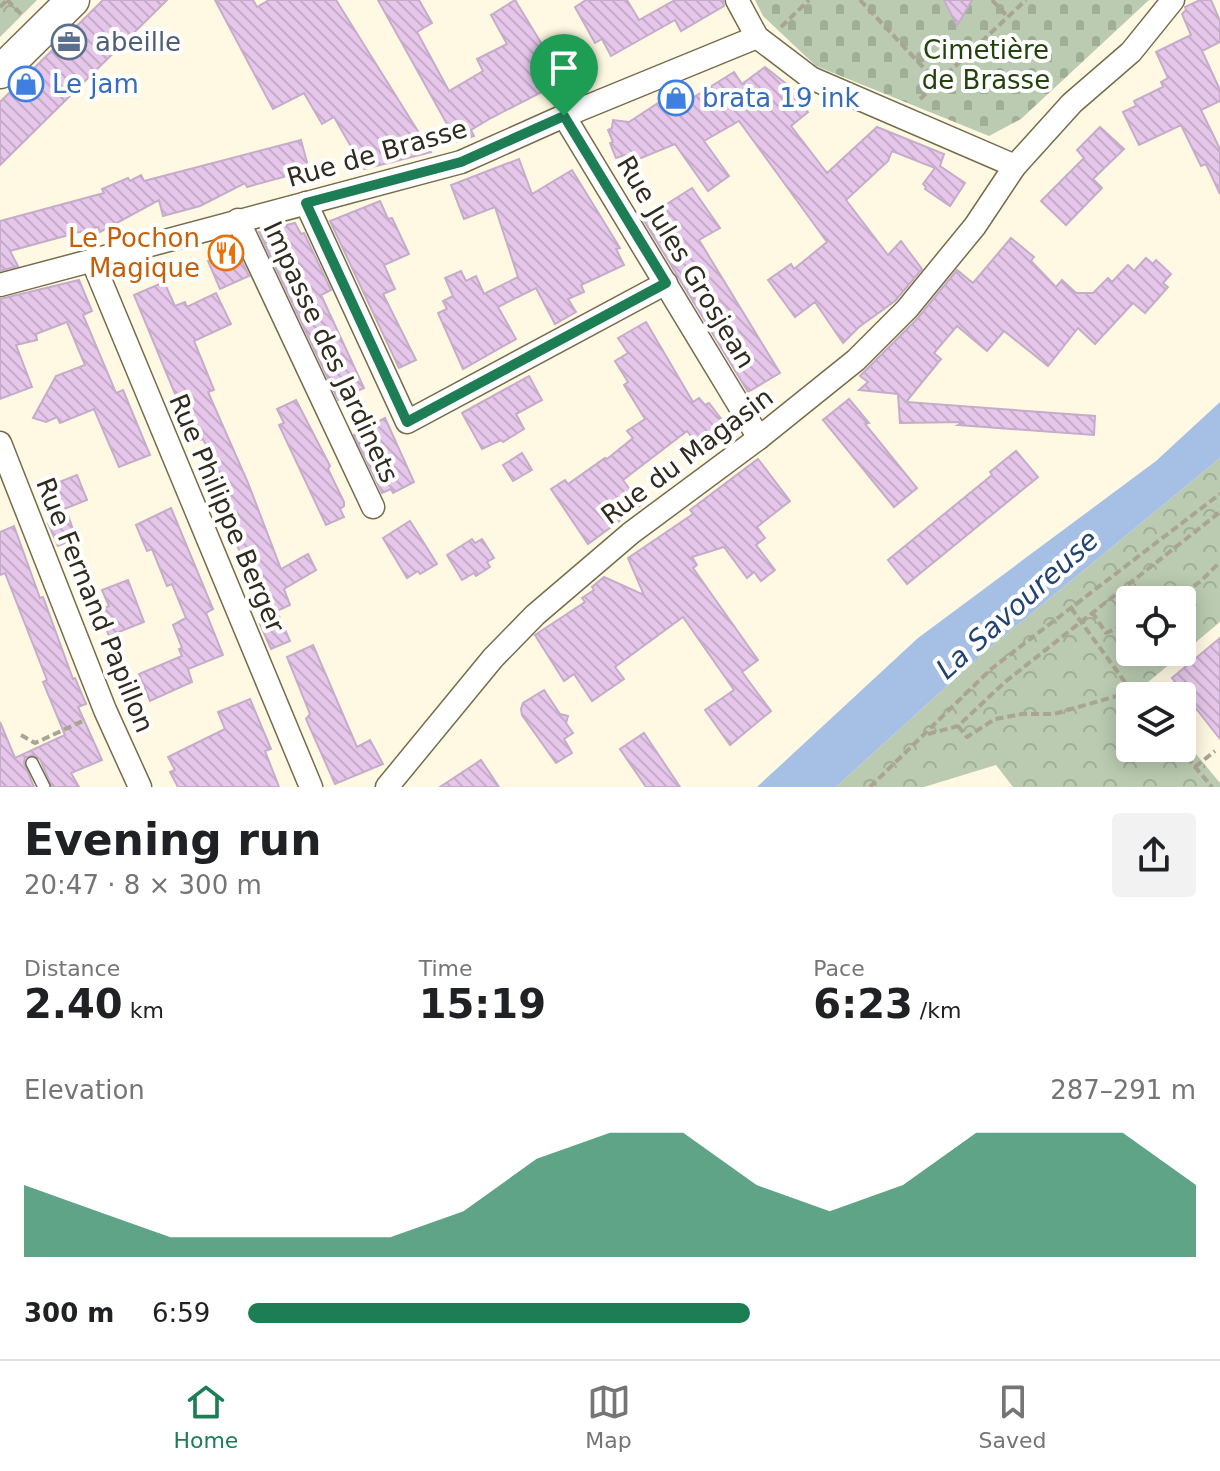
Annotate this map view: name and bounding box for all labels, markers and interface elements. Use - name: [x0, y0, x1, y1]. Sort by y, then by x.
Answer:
- office icon: abeille: [50, 23, 88, 61]
- place label: abeille: [95, 27, 181, 57]
- pin: [530, 34, 598, 116]
- park label: Cimetière de Brasse: [922, 35, 1050, 95]
- icon: arrive: [542, 46, 586, 90]
- shop icon: Le jam: [7, 65, 45, 103]
- place label: Le jam: [52, 69, 139, 99]
- shop icon: brata 19 ink: [657, 79, 695, 117]
- place label: brata 19 ink: [702, 83, 860, 113]
- street label: Rue de Brasse: [283, 113, 471, 193]
- street label: Rue Jules Grosjean: [611, 150, 761, 374]
- street label: Impasse des Jardinets: [257, 217, 405, 487]
- place label: Le Pochon Magique: [68, 223, 200, 283]
- restaurant icon: Le Pochon Magique: [207, 234, 245, 272]
- street label: Rue du Magasin: [595, 382, 779, 530]
- street label: Rue Philippe Berger: [163, 389, 291, 637]
- street label: Rue Fernand Papillon: [30, 473, 160, 737]
- water label: La Savoureuse: [930, 523, 1105, 686]
- map controls: [1116, 586, 1196, 762]
- button: locate: [1116, 586, 1196, 666]
- button: layers: [1116, 682, 1196, 762]
- button: share: [1112, 813, 1196, 897]
- text: Evening run: [24, 814, 321, 865]
- text: 20:47 · 8 × 300 m: [24, 870, 262, 900]
- text: Distance: [24, 956, 120, 981]
- text: Time: [419, 956, 473, 981]
- text: Pace: [813, 956, 865, 981]
- text: 2.40: [24, 981, 123, 1027]
- text: 15:19: [419, 981, 546, 1027]
- text: 6:23: [813, 981, 913, 1027]
- text: km: [123, 998, 164, 1023]
- text: /km: [913, 998, 961, 1023]
- text: Elevation: [24, 1075, 145, 1105]
- text: 287–291 m: [1050, 1075, 1196, 1105]
- text: 300 m: [24, 1298, 114, 1328]
- text: 6:59: [152, 1298, 210, 1328]
- tab: Home: [173, 1380, 238, 1453]
- tab: Map: [585, 1380, 632, 1453]
- tab: Saved: [979, 1380, 1047, 1453]

